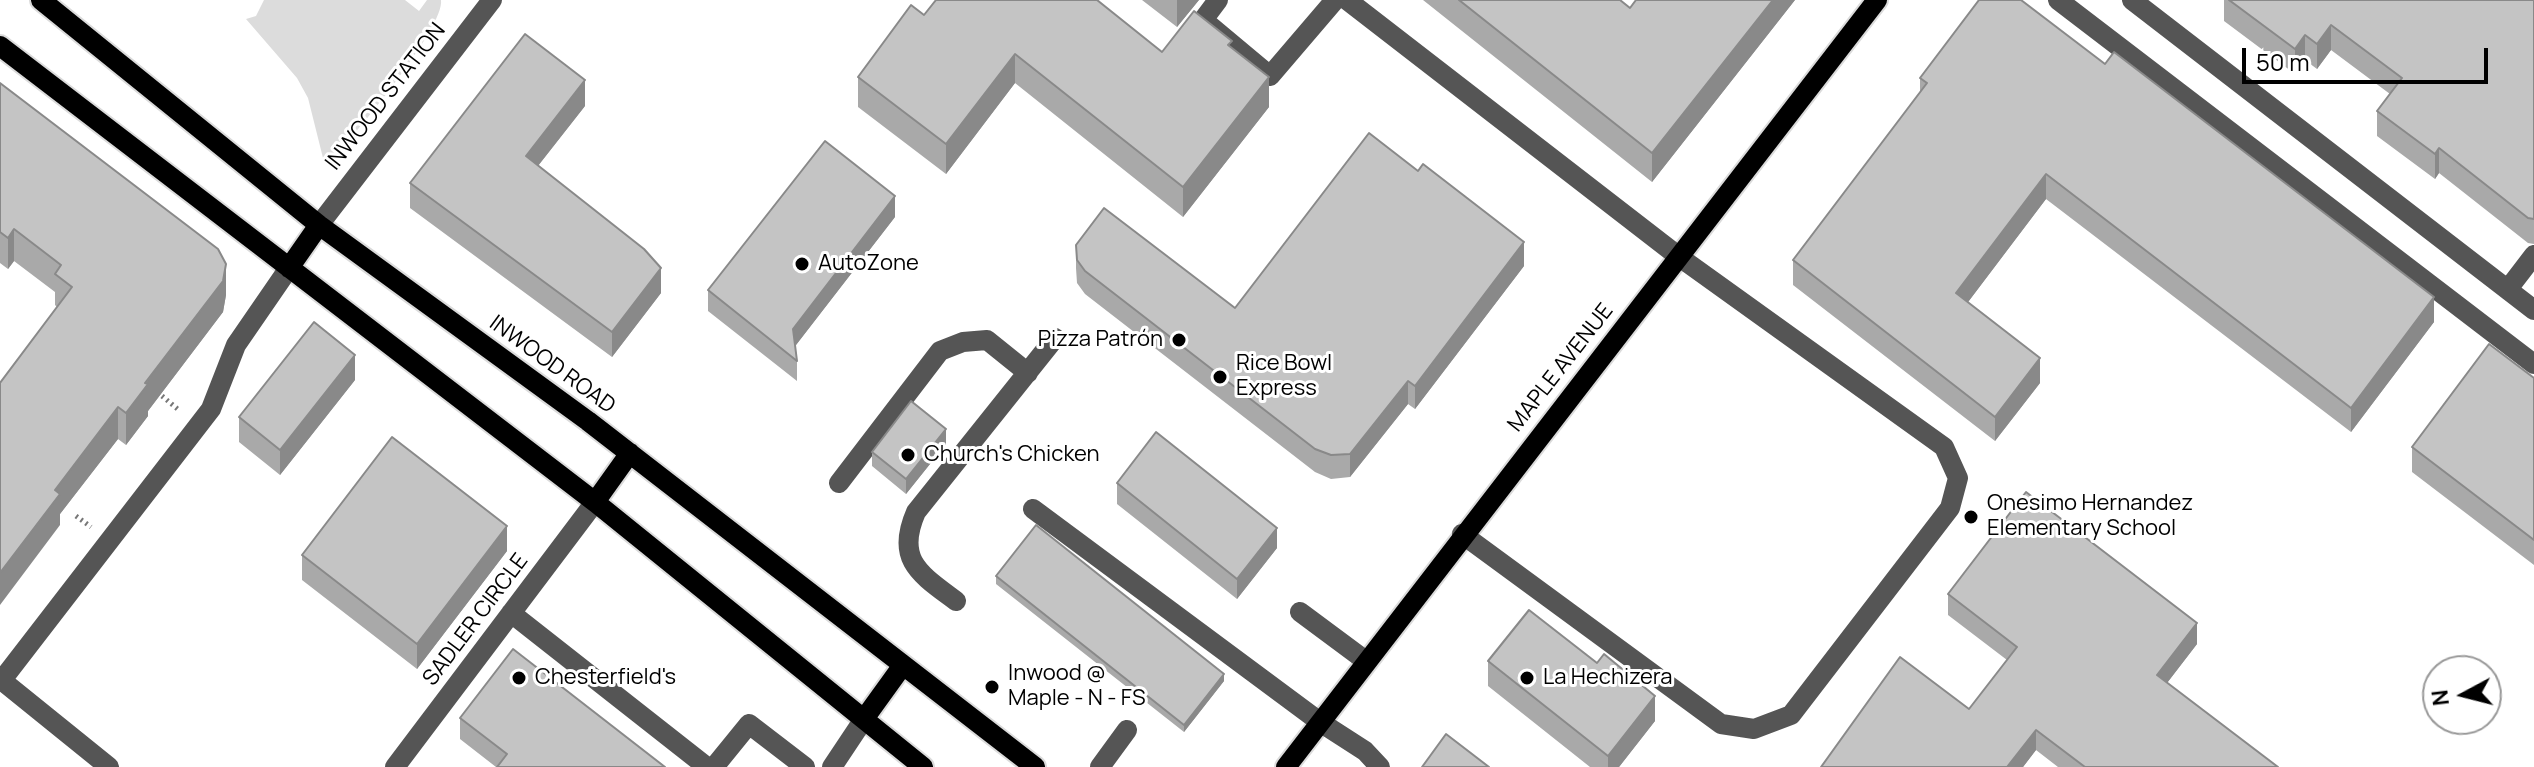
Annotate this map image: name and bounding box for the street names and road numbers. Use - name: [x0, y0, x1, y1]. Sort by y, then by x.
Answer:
- street label: INWOOD STATION: [320, 18, 452, 176]
- street label: MAPLE AVENUE: [1503, 299, 1619, 437]
- street label: INWOOD ROAD: [484, 310, 620, 420]
- street label: SADLER CIRCLE: [418, 549, 534, 691]

